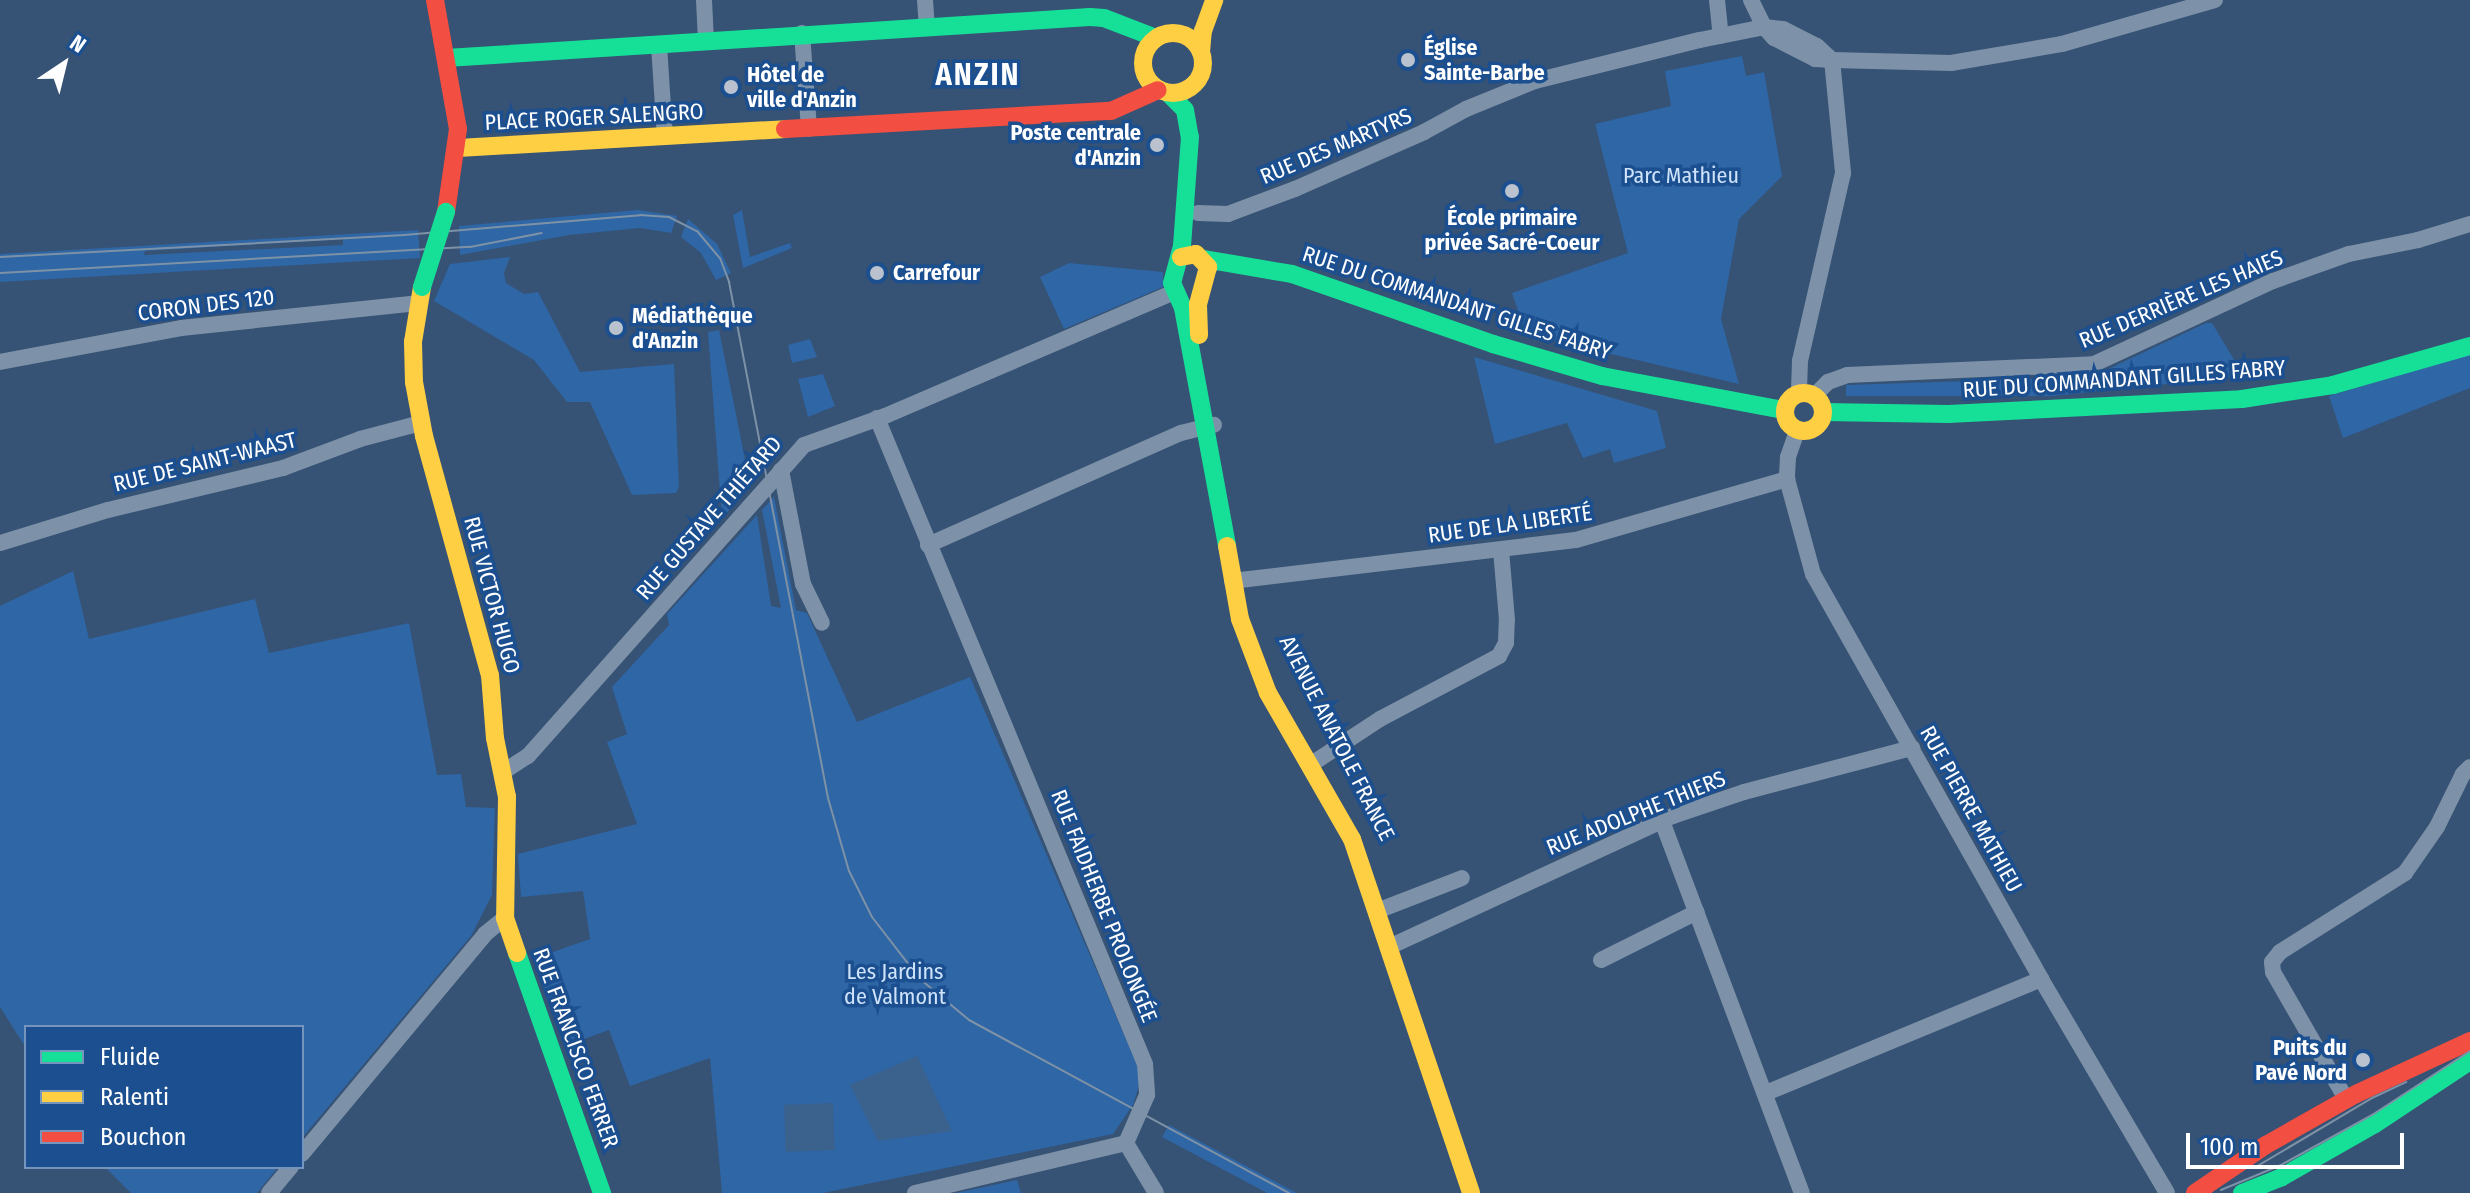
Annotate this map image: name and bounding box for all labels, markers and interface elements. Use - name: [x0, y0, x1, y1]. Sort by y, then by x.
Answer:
- north arrow: [24, 24, 104, 104]
- text: N: [65, 29, 91, 59]
- place label: Église Sainte-Barbe: [1424, 34, 1545, 86]
- marker: Église Sainte-Barbe: [1399, 51, 1417, 69]
- district label: ANZIN: [935, 57, 1021, 93]
- place label: Hôtel de ville d'Anzin: [747, 61, 857, 112]
- marker: Hôtel de ville d'Anzin: [722, 78, 740, 96]
- street label: PLACE ROGER SALENGRO: [484, 98, 704, 136]
- street label: RUE DES MARTYRS: [1256, 102, 1416, 190]
- place label: Poste centrale d'Anzin: [1010, 119, 1141, 170]
- marker: Poste centrale d'Anzin: [1148, 136, 1166, 154]
- park label: Parc Mathieu: [1623, 163, 1739, 189]
- marker: École primaire privée Sacré-Coeur: [1503, 182, 1521, 200]
- place label: École primaire privée Sacré-Coeur: [1425, 204, 1599, 256]
- street label: RUE DU COMMANDANT GILLES FABRY: [1299, 241, 1615, 365]
- street label: RUE DERRIÈRE LES HAIES: [2075, 244, 2287, 354]
- place label: Carrefour: [893, 260, 980, 286]
- marker: Carrefour: [868, 264, 886, 282]
- street label: CORON DES 120: [136, 284, 276, 326]
- place label: Médiathèque d'Anzin: [632, 302, 753, 354]
- marker: Médiathèque d'Anzin: [607, 319, 625, 337]
- street label: RUE DU COMMANDANT GILLES FABRY: [1962, 355, 2286, 403]
- street label: RUE DE SAINT-WAAST: [111, 427, 299, 497]
- street label: RUE GUSTAVE THIÉTARD: [631, 431, 787, 605]
- street label: RUE DE LA LIBERTÉ: [1426, 499, 1594, 549]
- street label: RUE VICTOR HUGO: [458, 514, 526, 676]
- street label: AVENUE ANATOLE FRANCE: [1274, 631, 1400, 845]
- street label: RUE PIERRE MATHIEU: [1914, 721, 2028, 897]
- street label: RUE ADOLPHE THIERS: [1543, 765, 1729, 861]
- street label: RUE FAIDHERBE PROLONGÉE: [1045, 786, 1163, 1026]
- street label: RUE FRANCISCO FERRER: [528, 945, 624, 1151]
- park label: Les Jardins de Valmont: [844, 958, 946, 1010]
- legend: [24, 1025, 304, 1169]
- place label: Puits du Pavé Nord: [2255, 1034, 2347, 1086]
- text: Fluide: [100, 1043, 160, 1071]
- marker: Puits du Pavé Nord: [2354, 1051, 2372, 1069]
- text: Ralenti: [100, 1083, 169, 1111]
- scale bar: [2190, 1117, 2408, 1167]
- text: Bouchon: [100, 1123, 187, 1151]
- text: 100 m: [2200, 1133, 2258, 1161]

